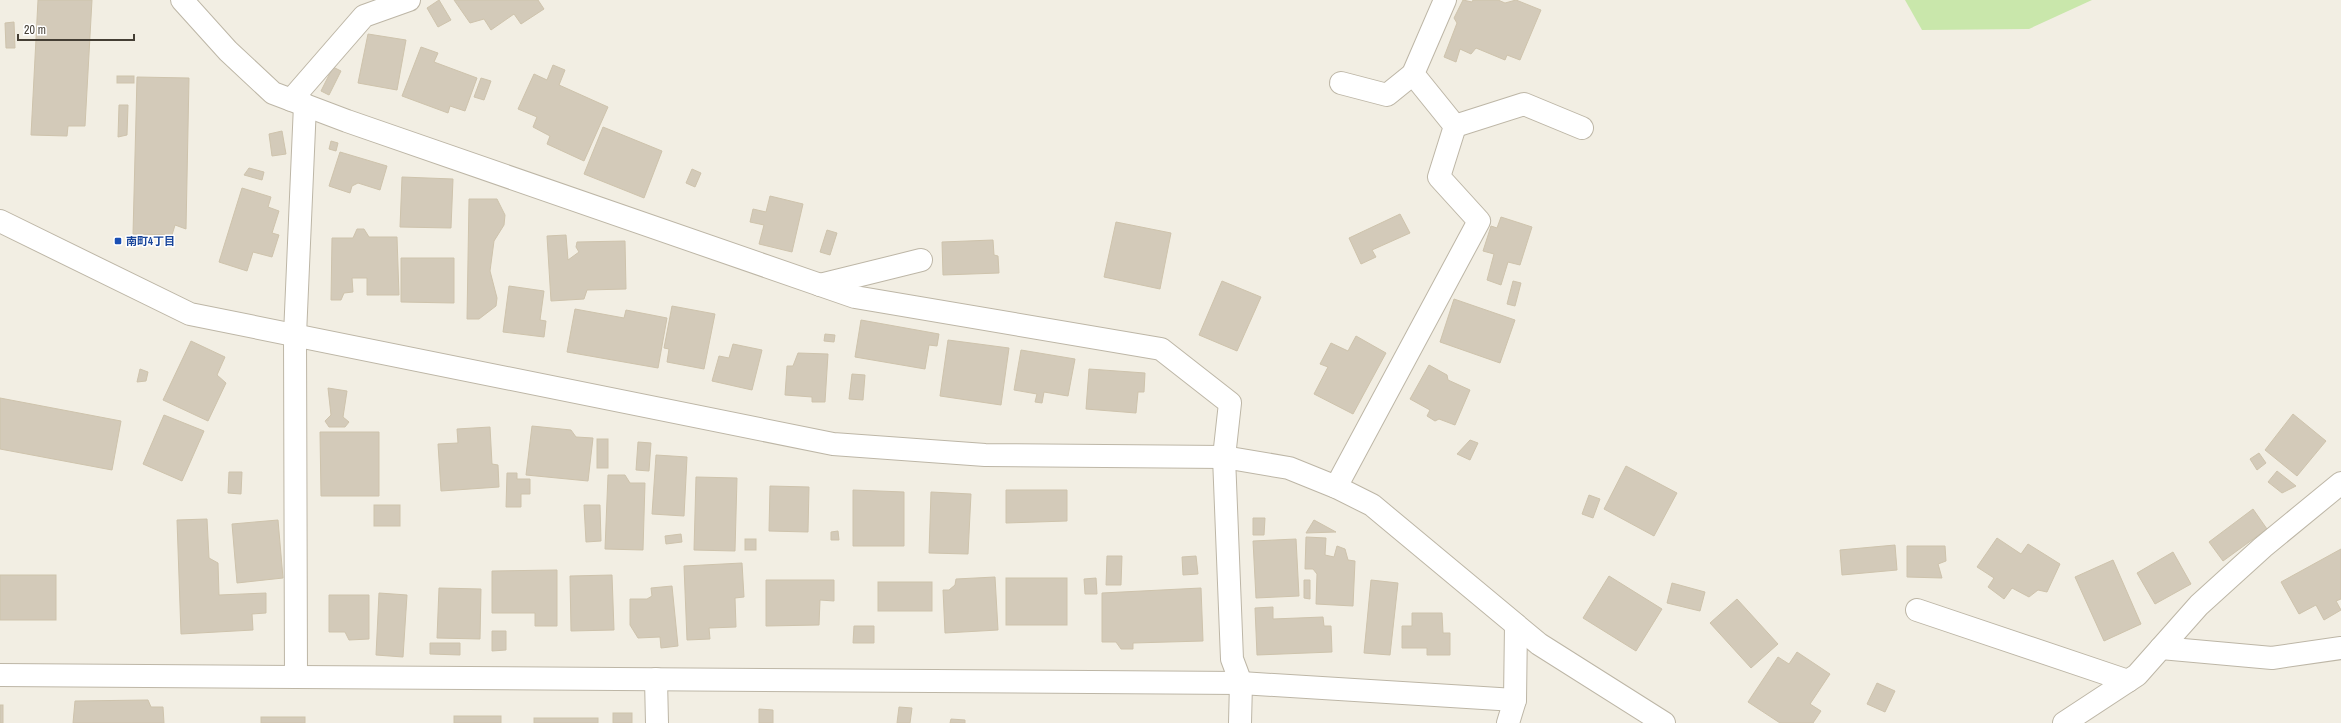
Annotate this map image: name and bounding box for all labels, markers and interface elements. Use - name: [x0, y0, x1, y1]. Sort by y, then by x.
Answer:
- scale bar: [18, 16, 134, 42]
- text: 20 m: [24, 22, 46, 38]
- place label: 南町4丁目: [126, 234, 175, 248]
- marker: 南町4丁目: [113, 236, 123, 246]

